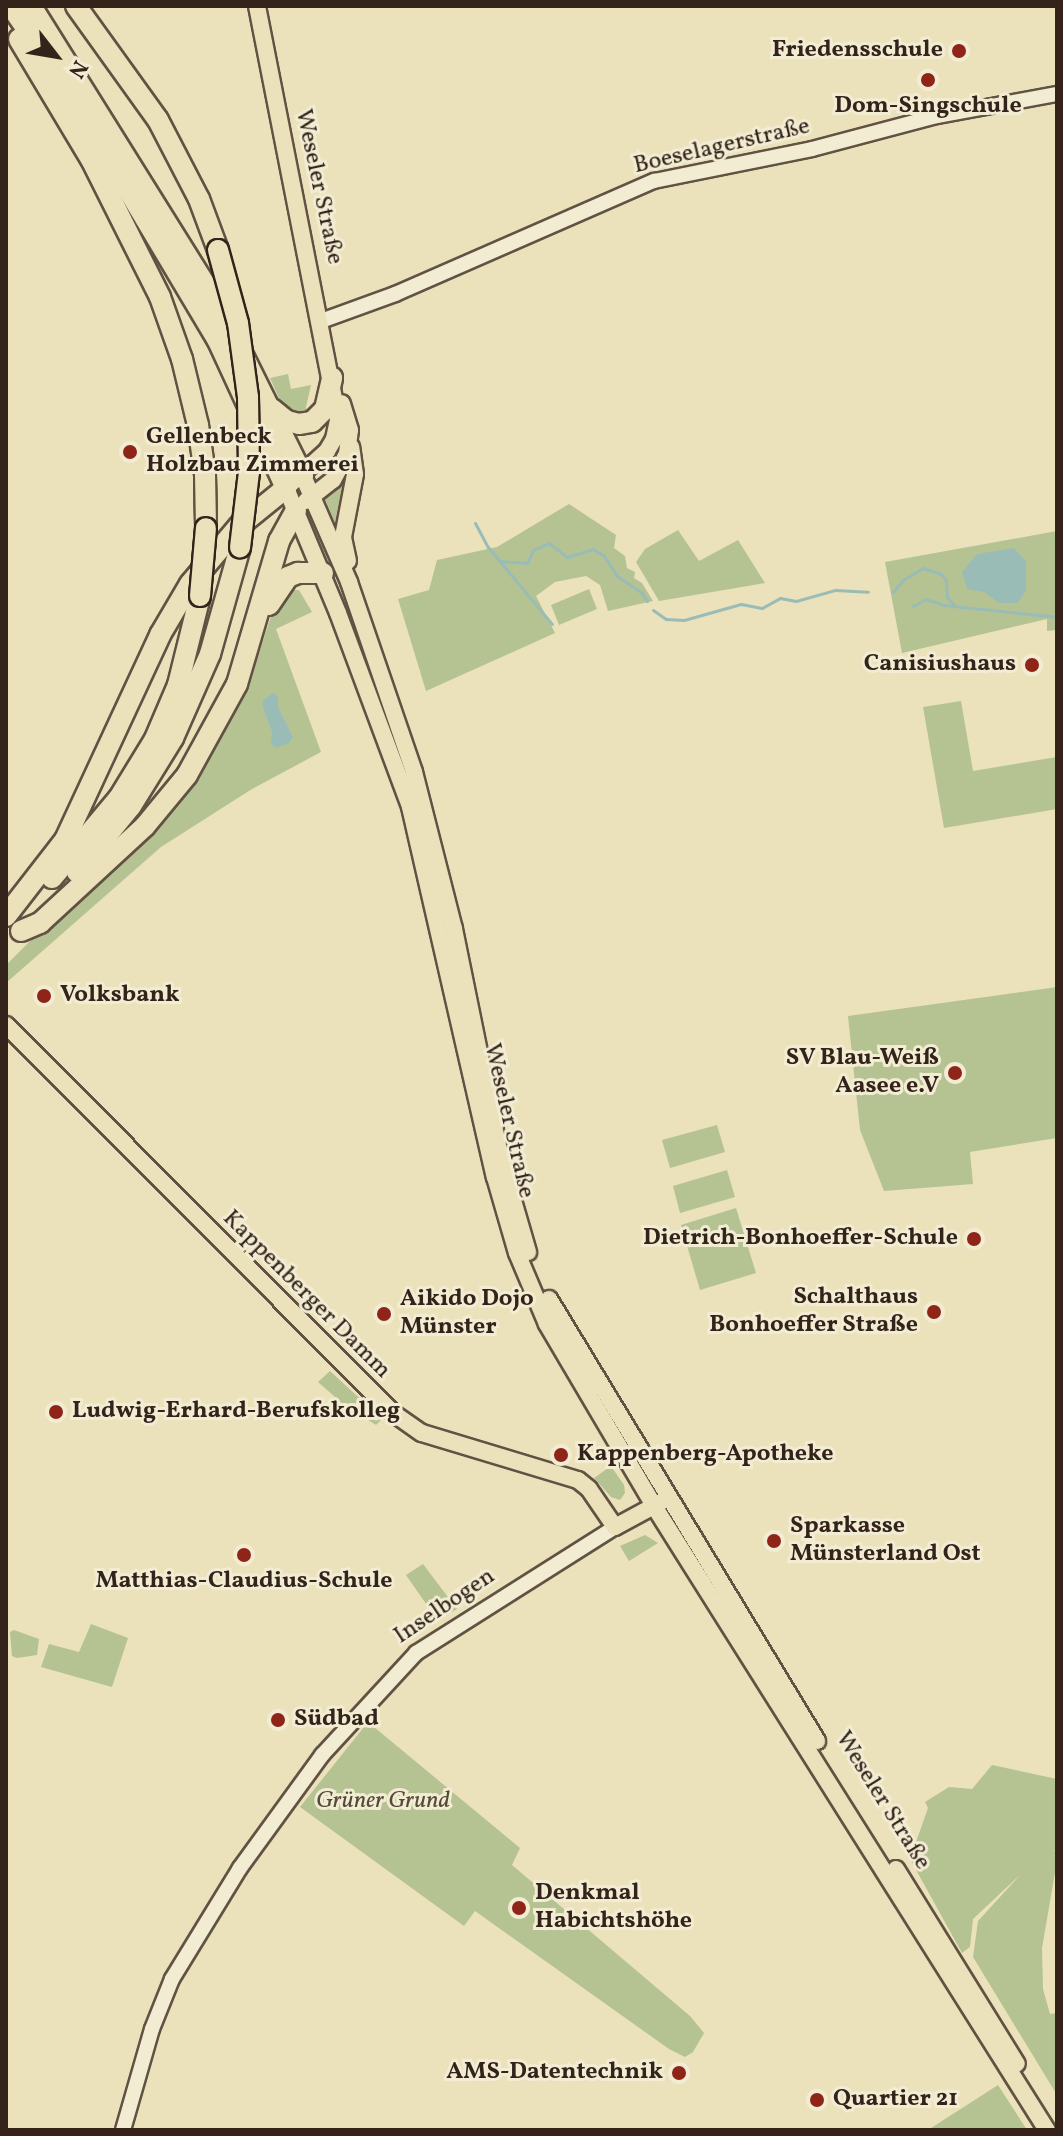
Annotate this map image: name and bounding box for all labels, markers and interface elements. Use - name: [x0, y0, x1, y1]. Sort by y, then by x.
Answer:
- north arrow: [16, 16, 96, 96]
- place label: Friedensschule: [772, 37, 943, 65]
- marker: Friedensschule: [950, 42, 968, 60]
- text: N: [60, 54, 94, 83]
- marker: Dom-Singschule: [919, 71, 937, 89]
- place label: Dom-Singschule: [834, 93, 1022, 121]
- street label: Weseler Straße: [287, 107, 349, 267]
- street label: Boeselagerstraße: [631, 113, 813, 181]
- place label: Gellenbeck Holzbau Zimmerei: [146, 424, 359, 480]
- marker: Gellenbeck Holzbau Zimmerei: [121, 443, 139, 461]
- place label: Canisiushaus: [864, 651, 1016, 679]
- marker: Canisiushaus: [1023, 656, 1041, 674]
- place label: Volksbank: [60, 982, 180, 1010]
- marker: Volksbank: [35, 987, 53, 1005]
- street label: Weseler Straße: [476, 1041, 540, 1201]
- place label: SV Blau-Weiß Aasee e.V: [785, 1045, 939, 1101]
- marker: SV Blau-Weiß Aasee e.V: [946, 1064, 964, 1082]
- street label: Kappenberger Damm: [216, 1205, 396, 1385]
- place label: Dietrich-Bonhoeffer-Schule: [643, 1225, 958, 1253]
- marker: Dietrich-Bonhoeffer-Schule: [965, 1230, 983, 1248]
- place label: Schalthaus Bonhoeffer Straße: [709, 1284, 918, 1340]
- place label: Aikido Dojo Münster: [400, 1286, 534, 1342]
- marker: Schalthaus Bonhoeffer Straße: [925, 1303, 943, 1321]
- marker: Aikido Dojo Münster: [375, 1305, 393, 1323]
- place label: Ludwig-Erhard-Berufskolleg: [72, 1398, 400, 1426]
- marker: Ludwig-Erhard-Berufskolleg: [47, 1403, 65, 1421]
- place label: Kappenberg-Apotheke: [577, 1441, 833, 1469]
- marker: Kappenberg-Apotheke: [552, 1446, 570, 1464]
- place label: Sparkasse Münsterland Ost: [790, 1513, 980, 1569]
- marker: Sparkasse Münsterland Ost: [765, 1532, 783, 1550]
- marker: Matthias-Claudius-Schule: [235, 1546, 253, 1564]
- street label: Inselbogen: [389, 1563, 501, 1651]
- place label: Matthias-Claudius-Schule: [95, 1568, 393, 1596]
- place label: Südbad: [294, 1706, 379, 1734]
- marker: Südbad: [269, 1711, 287, 1729]
- street label: Weseler Straße: [828, 1726, 936, 1876]
- park label: Grüner Grund: [316, 1788, 450, 1816]
- place label: Denkmal Habichtshöhe: [535, 1880, 692, 1936]
- marker: Denkmal Habichtshöhe: [510, 1899, 528, 1917]
- place label: AMS-Datentechnik: [446, 2059, 663, 2087]
- marker: AMS-Datentechnik: [670, 2064, 688, 2082]
- place label: Quartier 21: [833, 2086, 958, 2114]
- marker: Quartier 21: [808, 2091, 826, 2109]

